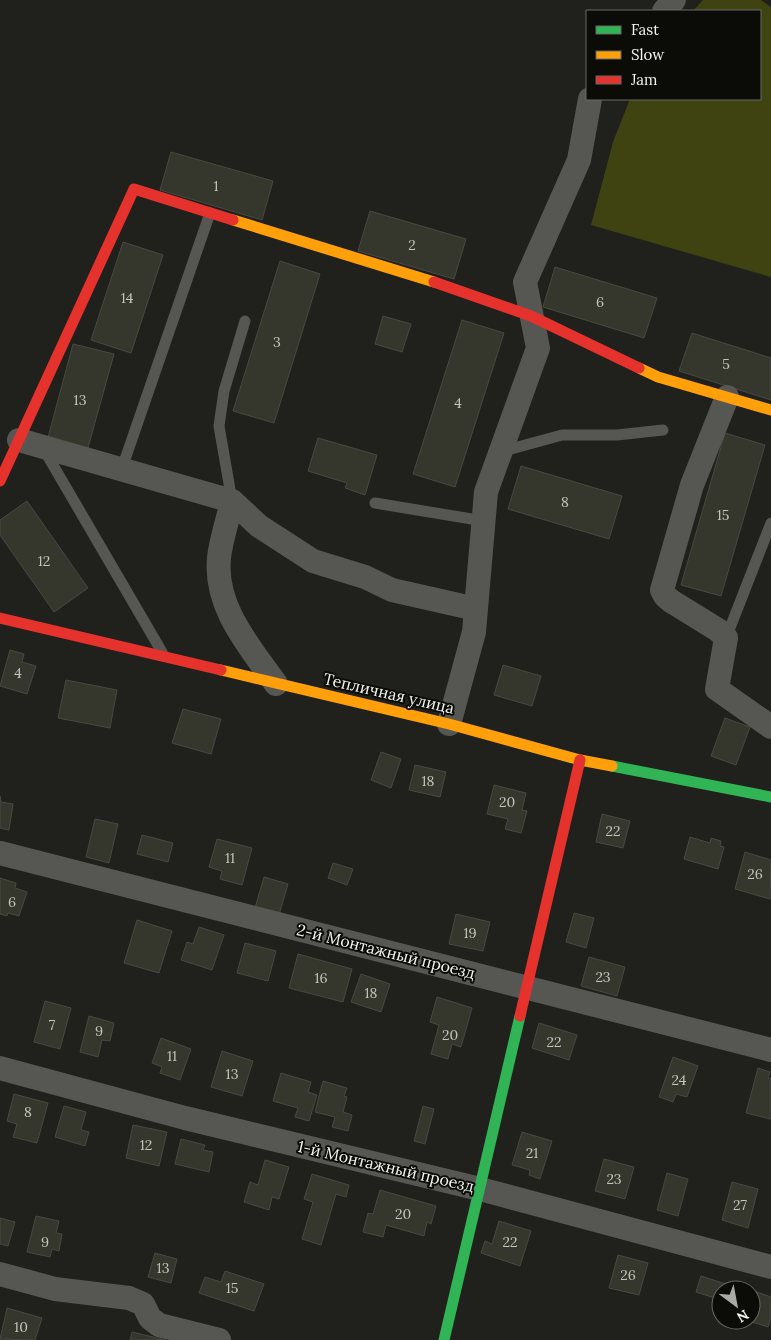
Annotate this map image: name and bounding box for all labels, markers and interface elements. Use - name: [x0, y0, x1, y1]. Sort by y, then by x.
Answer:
- legend: [586, 10, 761, 100]
- text: Fast: [631, 20, 659, 39]
- text: Slow: [631, 45, 664, 64]
- text: Jam: [630, 70, 658, 89]
- house number: 1: [213, 177, 219, 195]
- house number: 2: [408, 236, 416, 254]
- house number: 14: [121, 289, 134, 307]
- house number: 6: [596, 293, 604, 311]
- house number: 3: [273, 333, 281, 351]
- house number: 5: [722, 355, 730, 373]
- house number: 13: [74, 391, 87, 409]
- house number: 4: [454, 394, 462, 412]
- house number: 8: [561, 493, 569, 511]
- house number: 15: [717, 506, 729, 524]
- house number: 12: [38, 552, 50, 570]
- house number: 4: [14, 664, 22, 682]
- street label: Тепличная улица: [322, 668, 456, 718]
- house number: 18: [422, 772, 435, 790]
- house number: 20: [499, 793, 515, 811]
- house number: 22: [605, 822, 621, 840]
- house number: 11: [225, 849, 235, 867]
- house number: 26: [747, 865, 763, 883]
- house number: 6: [8, 893, 16, 911]
- street label: 2-й Монтажный проезд: [295, 919, 478, 983]
- house number: 19: [463, 924, 477, 942]
- house number: 23: [595, 968, 611, 986]
- house number: 16: [314, 969, 328, 987]
- house number: 18: [365, 984, 378, 1002]
- house number: 7: [49, 1016, 56, 1034]
- house number: 9: [95, 1022, 103, 1040]
- house number: 20: [442, 1026, 458, 1044]
- house number: 22: [546, 1033, 562, 1051]
- house number: 11: [167, 1047, 177, 1065]
- house number: 13: [226, 1065, 239, 1083]
- house number: 24: [672, 1071, 687, 1089]
- house number: 8: [24, 1103, 32, 1121]
- house number: 12: [140, 1136, 152, 1154]
- street label: 1-й Монтажный проезд: [296, 1136, 477, 1196]
- house number: 21: [526, 1144, 538, 1162]
- house number: 23: [606, 1170, 622, 1188]
- house number: 27: [733, 1196, 748, 1214]
- house number: 20: [395, 1205, 411, 1223]
- house number: 9: [41, 1233, 49, 1251]
- house number: 22: [502, 1233, 518, 1251]
- house number: 13: [157, 1259, 170, 1277]
- house number: 26: [620, 1266, 636, 1284]
- house number: 15: [226, 1279, 238, 1297]
- north arrow: [711, 1280, 761, 1330]
- text: N: [733, 1306, 752, 1327]
- house number: 10: [14, 1318, 28, 1336]

